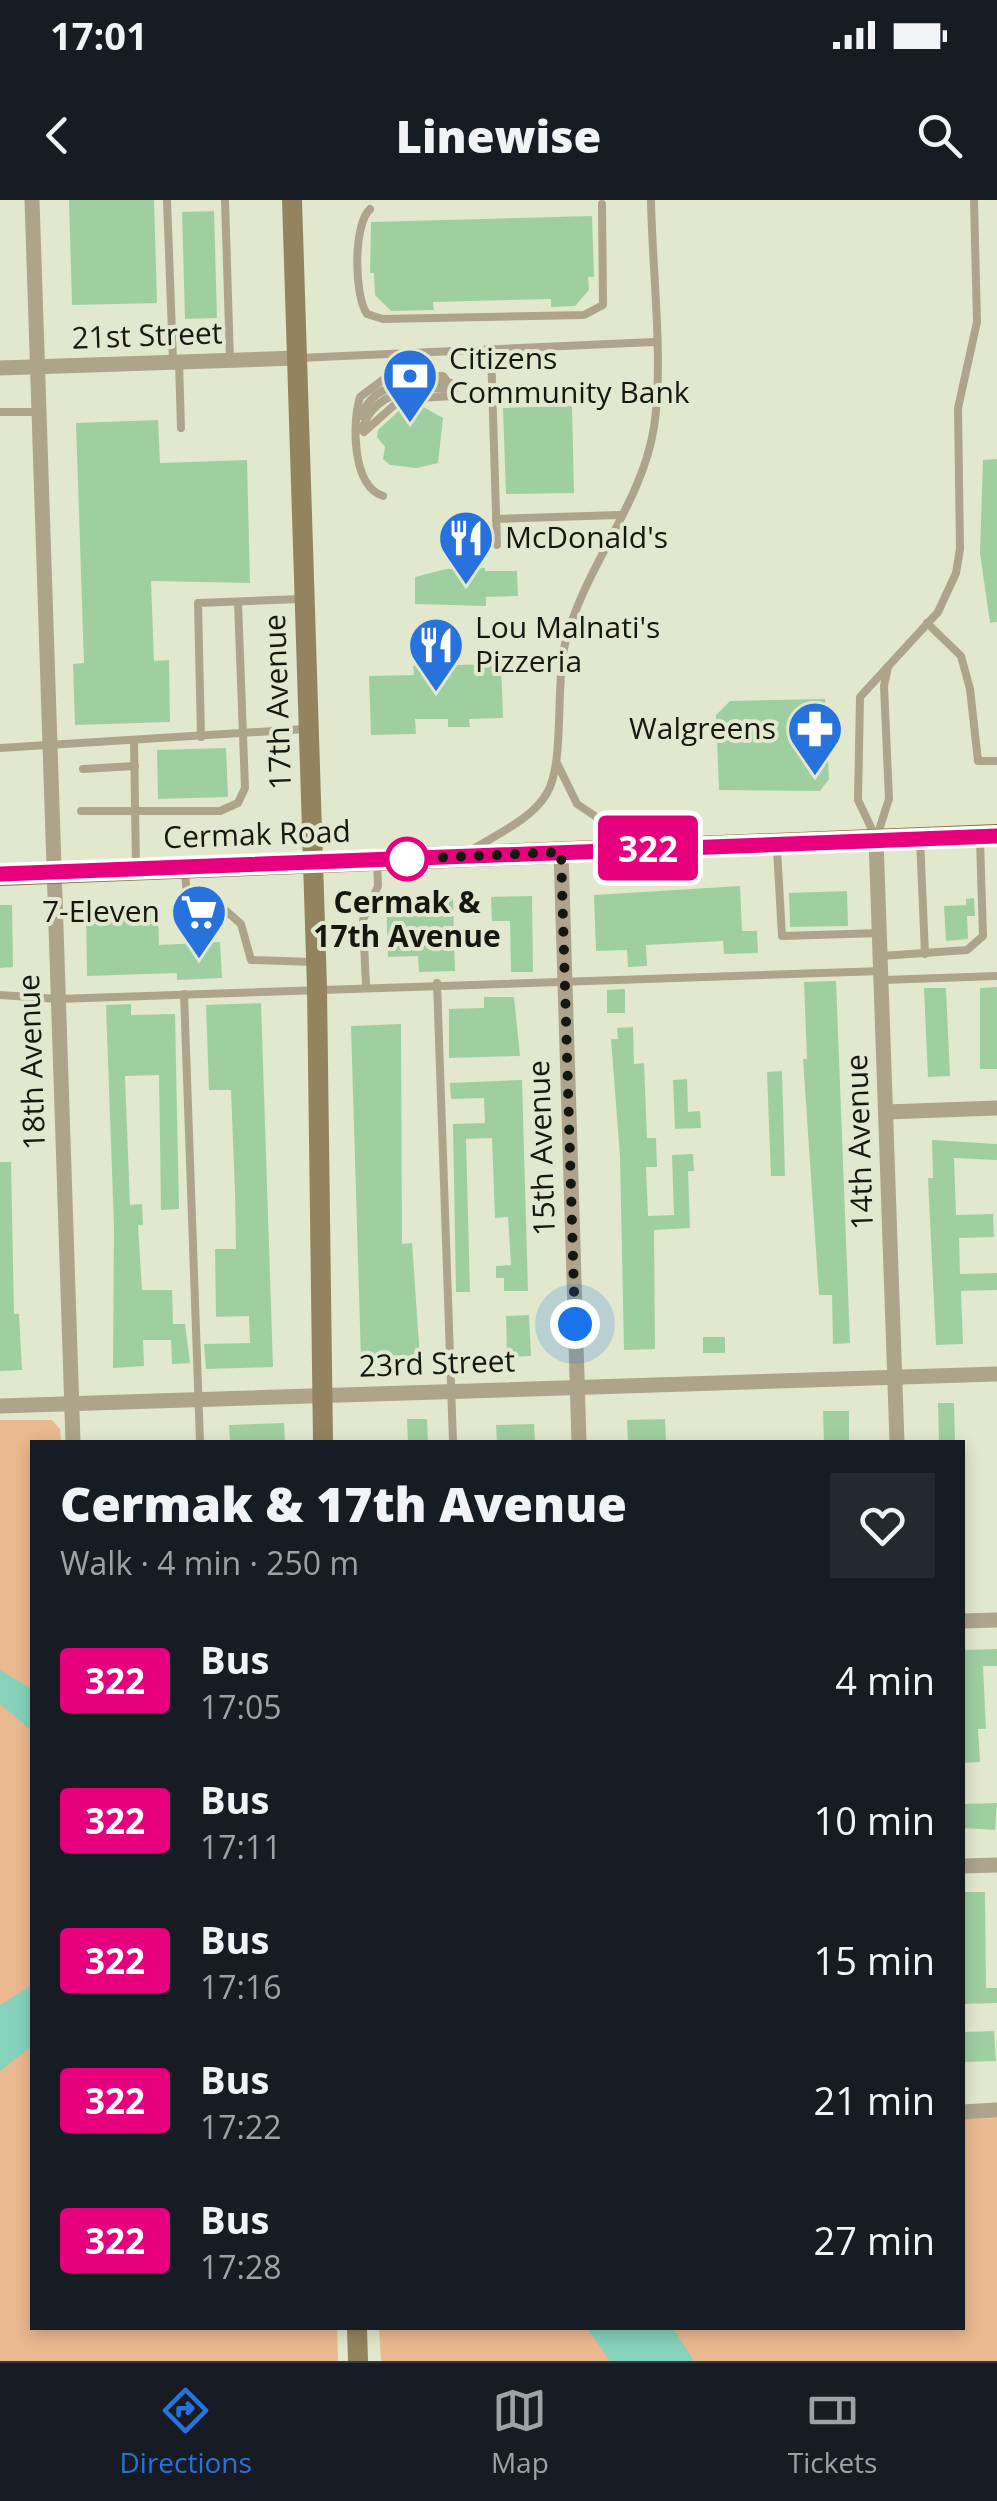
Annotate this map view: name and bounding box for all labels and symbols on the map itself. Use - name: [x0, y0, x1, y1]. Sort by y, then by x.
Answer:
- street label: 21st Street: [71, 311, 223, 358]
- place label: Citizens Community Bank: [449, 337, 690, 412]
- bank icon: Citizens Community Bank: [380, 346, 440, 425]
- restaurant icon: McDonald's: [436, 508, 496, 587]
- place label: McDonald's: [505, 516, 668, 557]
- place label: Lou Malnati's Pizzeria: [475, 606, 660, 681]
- street label: 17th Avenue: [253, 614, 300, 791]
- restaurant icon: Lou Malnati's Pizzeria: [406, 615, 466, 694]
- pharmacy icon: Walgreens: [785, 699, 845, 778]
- place label: Walgreens: [629, 707, 776, 748]
- street label: Cermak Road: [162, 810, 351, 857]
- line badge: 322: [590, 816, 706, 880]
- marker: Cermak & 17th Avenue: [386, 838, 428, 880]
- place label: Cermak & 17th Avenue: [313, 881, 501, 956]
- supermarket icon: 7-Eleven: [169, 882, 229, 961]
- place label: 7-Eleven: [42, 890, 160, 931]
- street label: 18th Avenue: [7, 974, 54, 1151]
- street label: 14th Avenue: [835, 1054, 882, 1231]
- street label: 15th Avenue: [517, 1060, 564, 1237]
- your location: [550, 1299, 600, 1349]
- street label: 23rd Street: [358, 1339, 516, 1386]

